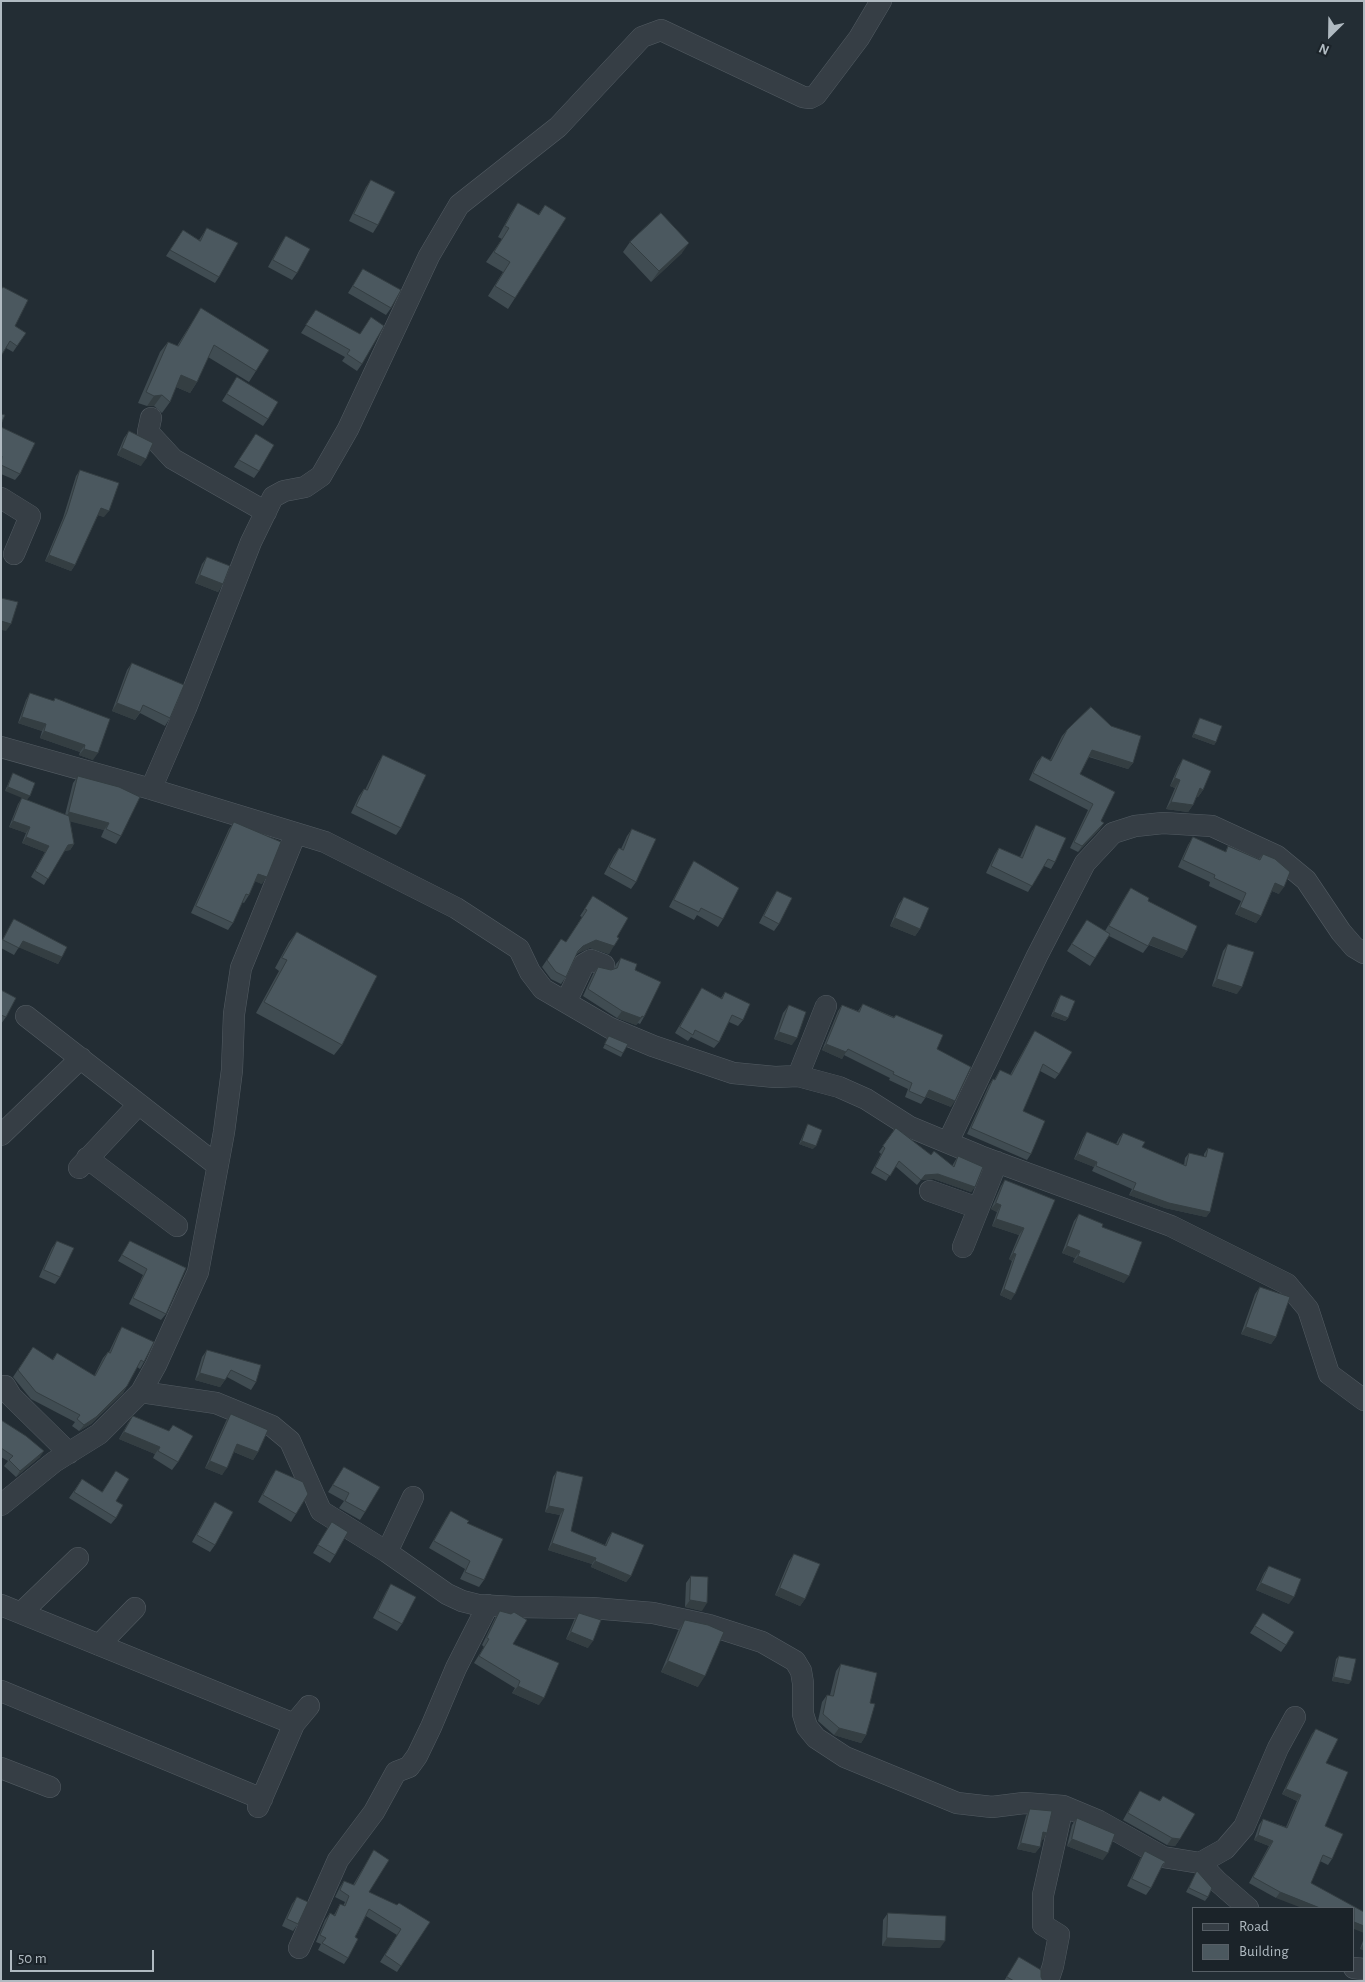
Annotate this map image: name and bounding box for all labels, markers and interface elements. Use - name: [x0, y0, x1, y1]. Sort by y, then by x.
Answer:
- north arrow: [1305, 10, 1355, 60]
- text: N: [1317, 40, 1331, 57]
- legend: [1192, 1907, 1355, 1972]
- text: Road: [1239, 1919, 1269, 1934]
- scale bar: [12, 1940, 156, 1972]
- text: Building: [1239, 1944, 1289, 1959]
- text: 50 m: [18, 1951, 47, 1966]

